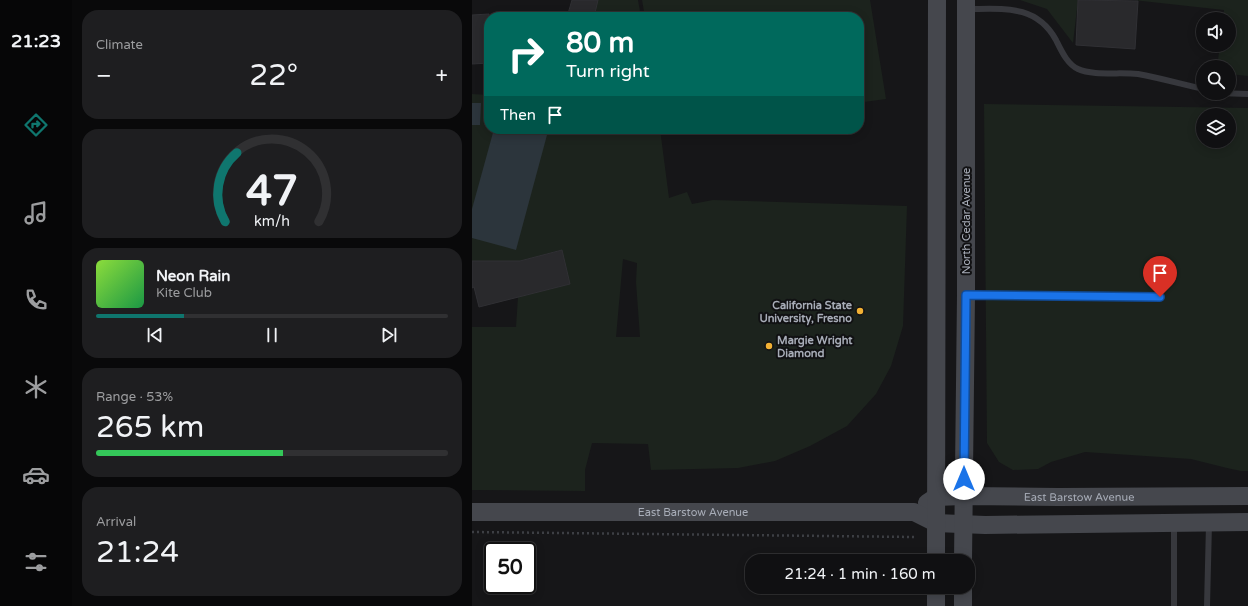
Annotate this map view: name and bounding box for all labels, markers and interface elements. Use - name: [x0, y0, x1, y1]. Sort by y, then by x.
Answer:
- map controls: [1196, 12, 1236, 148]
- button: sound: [1196, 12, 1236, 52]
- text: 80 m: [566, 26, 634, 60]
- icon: right: [500, 28, 552, 80]
- text: 21:23: [11, 30, 61, 52]
- text: Climate: [96, 37, 143, 53]
- text: 22°: [249, 57, 298, 94]
- text: Turn right: [566, 60, 650, 82]
- button: search: [1196, 60, 1236, 100]
- text: −: [96, 63, 112, 89]
- text: +: [436, 63, 448, 89]
- icon: arrive: [544, 104, 566, 126]
- text: Then: [500, 106, 536, 124]
- button: layers: [1196, 108, 1236, 148]
- icon: directions: [22, 111, 50, 139]
- text: 47: [246, 167, 298, 217]
- street label: North Cedar Avenue: [960, 168, 973, 274]
- icon: music: [22, 199, 50, 227]
- text: km/h: [254, 212, 290, 229]
- pin: [1143, 256, 1177, 297]
- icon: arrive: [1149, 262, 1171, 284]
- text: Neon Rain: [156, 267, 230, 285]
- text: Kite Club: [156, 285, 212, 301]
- icon: phone: [22, 286, 50, 314]
- place label: California State University, Fresno: [760, 299, 853, 326]
- marker: California State University, Fresno: [855, 306, 865, 316]
- icon: previous: [144, 324, 166, 346]
- icon: pause: [261, 324, 283, 346]
- icon: next: [378, 324, 400, 346]
- place label: Margie Wright Diamond: [777, 334, 853, 360]
- marker: Margie Wright Diamond: [764, 341, 774, 351]
- icon: climate: [22, 373, 50, 401]
- text: Range · 53%: [96, 389, 173, 405]
- text: 265 km: [96, 409, 204, 446]
- position arrow: [943, 458, 985, 500]
- icon: car: [22, 461, 50, 489]
- street label: East Barstow Avenue: [1024, 491, 1134, 504]
- street label: East Barstow Avenue: [638, 506, 748, 519]
- text: Arrival: [96, 514, 136, 530]
- text: 21:24: [96, 534, 179, 571]
- speed limit sign: 50: [484, 542, 536, 594]
- icon: filters: [22, 548, 50, 576]
- text: 21:24 · 1 min · 160 m: [785, 565, 935, 583]

